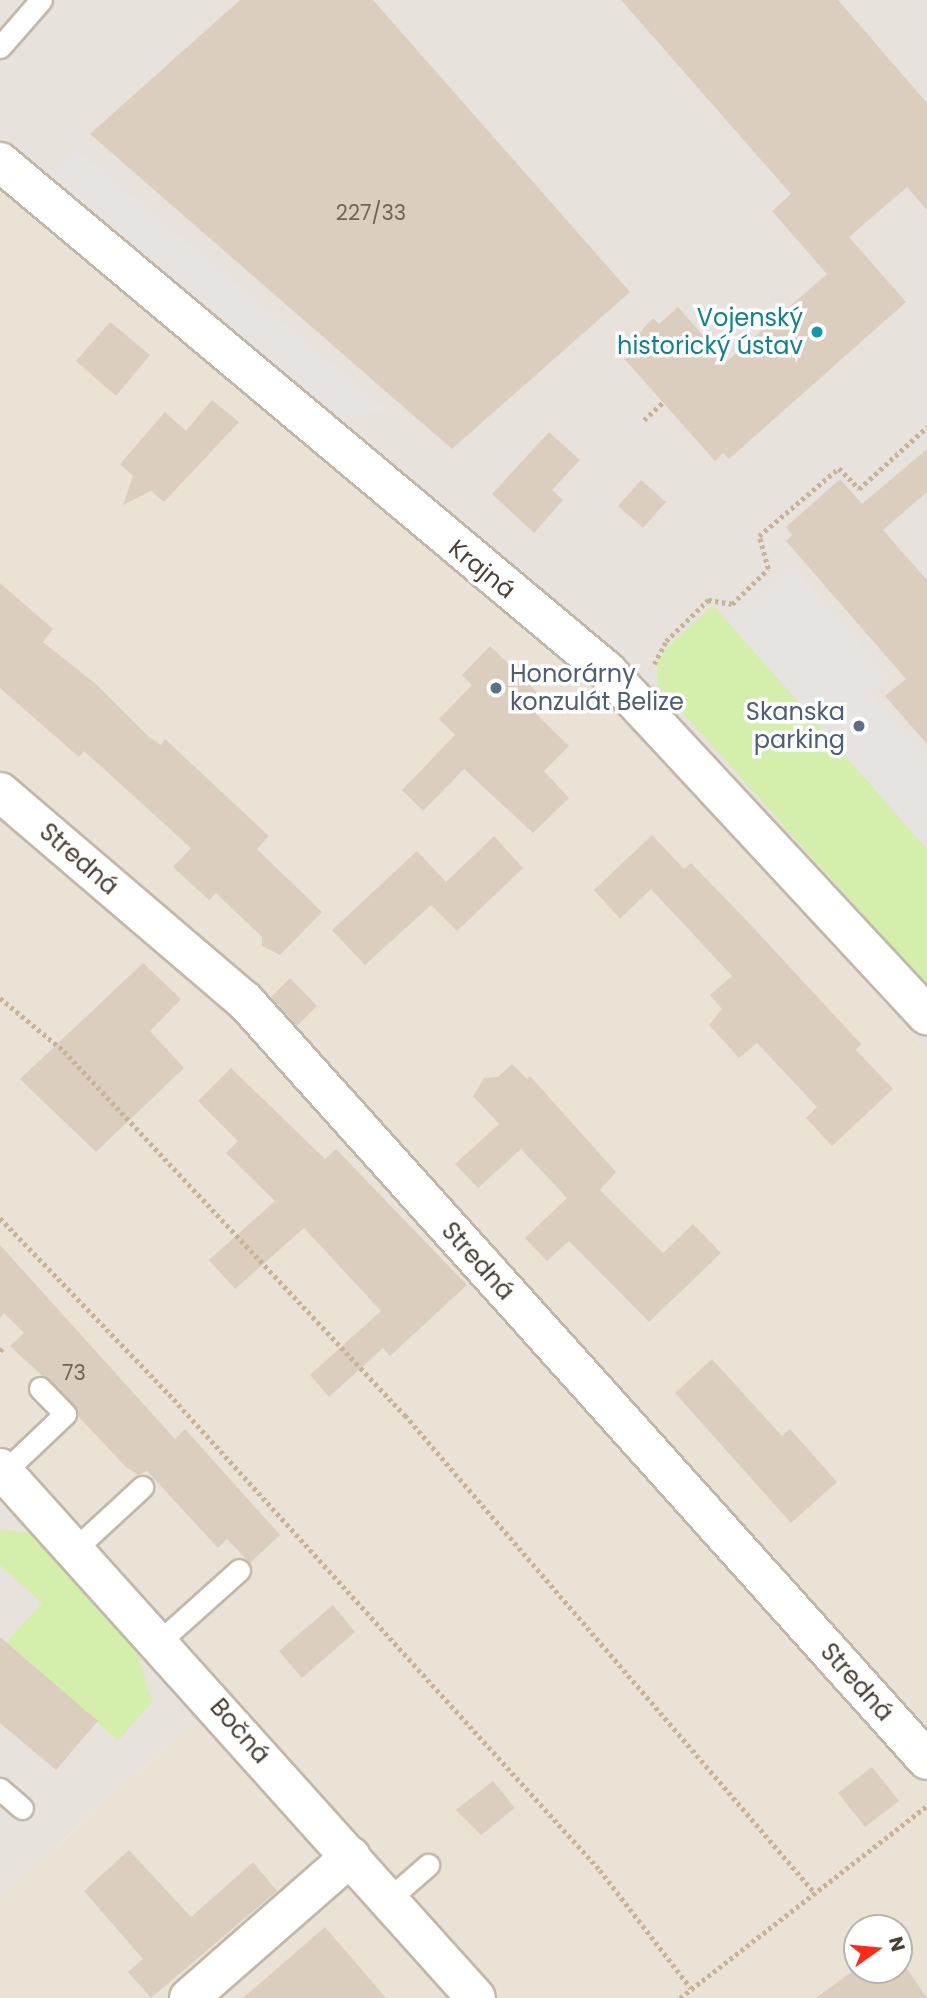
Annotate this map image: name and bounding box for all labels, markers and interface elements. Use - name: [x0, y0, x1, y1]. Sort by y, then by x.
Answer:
- house number: 227/33: [336, 200, 406, 226]
- place label: Vojenský historický ústav: [617, 304, 803, 360]
- marker: Vojenský historický ústav: [809, 324, 825, 340]
- street label: Krajná: [443, 534, 521, 604]
- place label: Honorárny konzulát Belize: [510, 660, 684, 716]
- marker: Honorárny konzulát Belize: [488, 680, 504, 696]
- place label: Skanska parking: [746, 698, 845, 754]
- marker: Skanska parking: [851, 718, 867, 734]
- street label: Stredná: [34, 817, 124, 901]
- street label: Stredná: [436, 1216, 520, 1306]
- house number: 73: [62, 1360, 86, 1386]
- street label: Stredná: [815, 1637, 899, 1727]
- street label: Bočná: [204, 1693, 276, 1769]
- north arrow: [843, 1914, 913, 1984]
- text: N: [882, 1934, 912, 1954]

